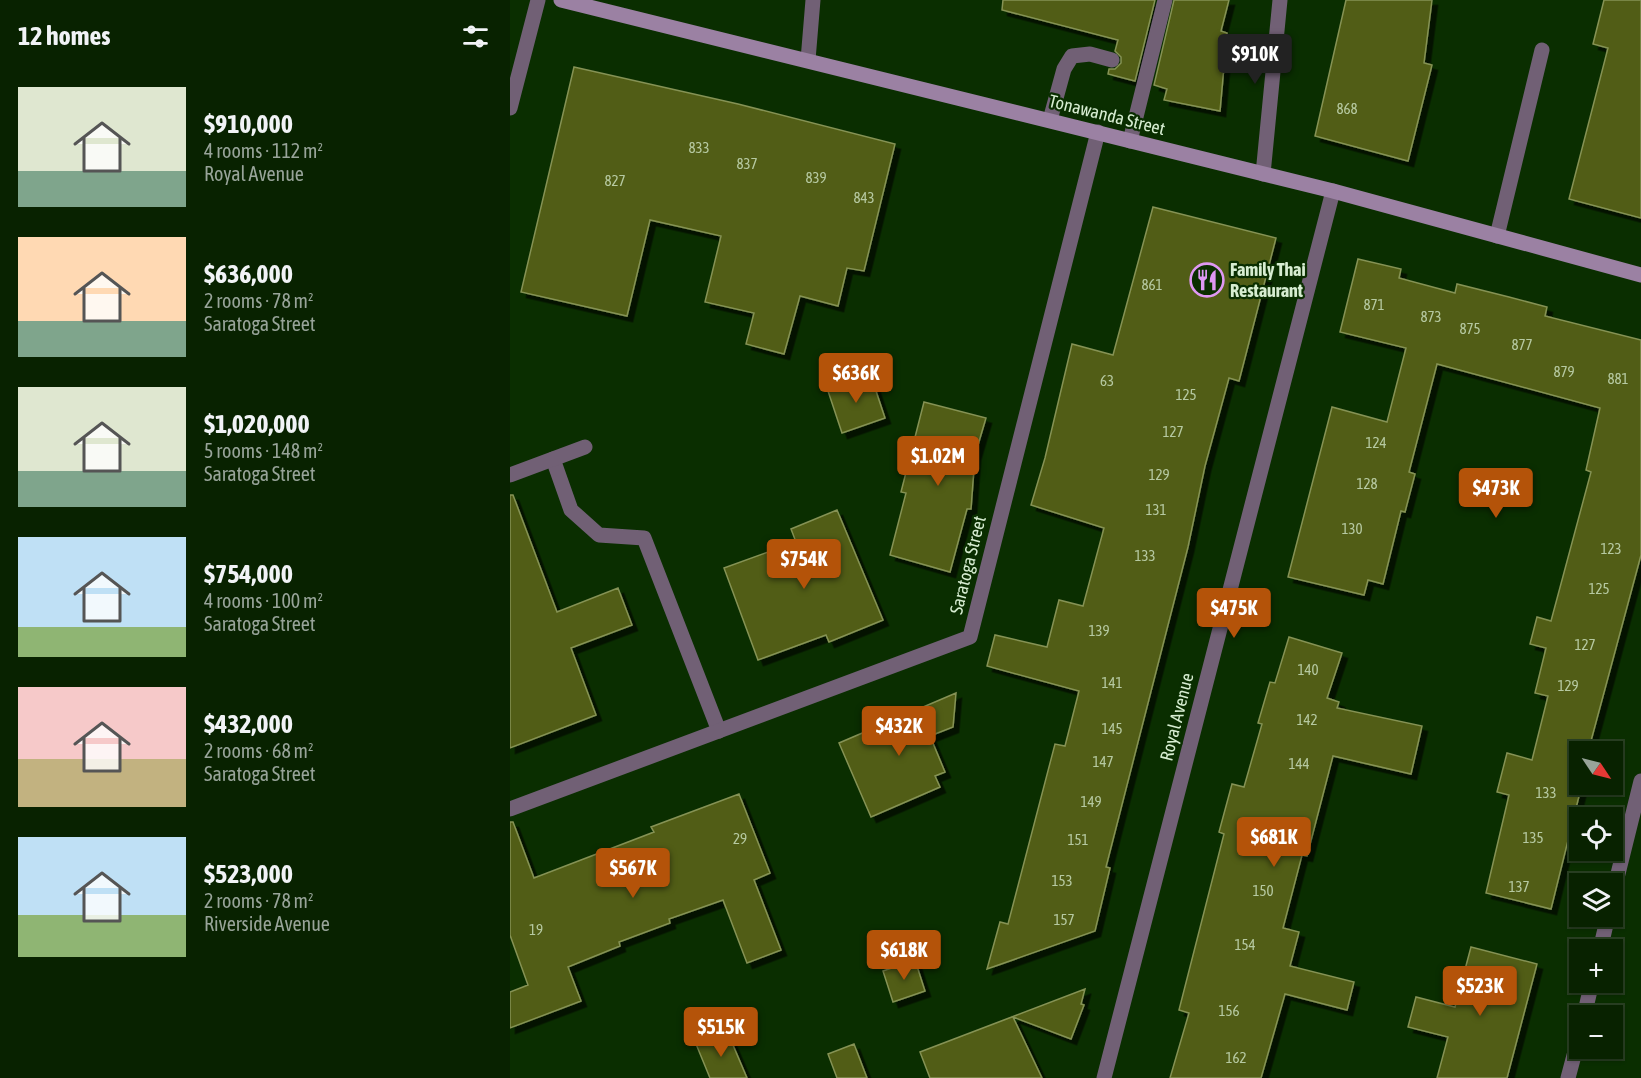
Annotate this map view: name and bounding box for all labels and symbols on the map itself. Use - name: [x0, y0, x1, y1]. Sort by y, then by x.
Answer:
- pin: $910K: [1213, 34, 1297, 85]
- street label: Tonawanda Street: [1047, 90, 1167, 139]
- house number: 868: [1336, 100, 1358, 117]
- house number: 833: [688, 139, 710, 156]
- house number: 837: [736, 155, 758, 172]
- house number: 839: [805, 169, 827, 186]
- house number: 827: [604, 172, 626, 189]
- house number: 843: [853, 189, 875, 206]
- place label: Family Thai Restaurant: [1230, 259, 1306, 301]
- restaurant icon: Family Thai Restaurant: [1189, 262, 1225, 298]
- house number: 861: [1141, 276, 1163, 293]
- house number: 871: [1363, 296, 1385, 313]
- house number: 873: [1420, 308, 1442, 325]
- house number: 875: [1459, 320, 1481, 337]
- house number: 877: [1511, 336, 1533, 353]
- pin: $636K: [814, 353, 898, 404]
- house number: 879: [1553, 363, 1575, 380]
- house number: 881: [1607, 370, 1629, 387]
- house number: 63: [1100, 372, 1114, 389]
- house number: 125: [1175, 386, 1197, 403]
- house number: 127: [1162, 423, 1184, 440]
- house number: 124: [1365, 434, 1387, 451]
- pin: $1.02M: [889, 436, 987, 487]
- house number: 129: [1148, 466, 1170, 483]
- pin: $473K: [1454, 468, 1538, 519]
- house number: 128: [1356, 475, 1378, 492]
- house number: 131: [1145, 501, 1167, 518]
- street label: Saratoga Street: [945, 514, 990, 616]
- house number: 130: [1341, 520, 1363, 537]
- pin: $754K: [762, 539, 846, 590]
- house number: 123: [1600, 540, 1622, 557]
- house number: 133: [1134, 547, 1156, 564]
- house number: 125: [1588, 580, 1610, 597]
- pin: $475K: [1192, 588, 1276, 639]
- house number: 139: [1088, 622, 1110, 639]
- house number: 127: [1574, 636, 1596, 653]
- house number: 140: [1297, 661, 1319, 678]
- street label: Royal Avenue: [1155, 671, 1198, 763]
- house number: 141: [1101, 674, 1123, 691]
- house number: 129: [1557, 677, 1579, 694]
- pin: $432K: [857, 706, 941, 757]
- house number: 142: [1296, 711, 1318, 728]
- house number: 145: [1101, 720, 1123, 737]
- north arrow: [1569, 741, 1623, 795]
- house number: 147: [1092, 753, 1114, 770]
- house number: 144: [1288, 755, 1310, 772]
- house number: 133: [1535, 784, 1557, 801]
- house number: 149: [1080, 793, 1102, 810]
- pin: $681K: [1232, 817, 1316, 868]
- house number: 135: [1522, 829, 1544, 846]
- house number: 29: [733, 830, 747, 847]
- house number: 151: [1067, 831, 1089, 848]
- pin: $567K: [591, 848, 675, 899]
- house number: 153: [1051, 872, 1073, 889]
- house number: 137: [1508, 878, 1530, 895]
- house number: 150: [1252, 882, 1274, 899]
- house number: 157: [1053, 911, 1075, 928]
- house number: 19: [529, 921, 543, 938]
- pin: $618K: [862, 930, 946, 981]
- house number: 154: [1234, 936, 1256, 953]
- pin: $523K: [1438, 966, 1522, 1017]
- house number: 156: [1218, 1002, 1240, 1019]
- pin: $515K: [679, 1007, 763, 1058]
- house number: 162: [1225, 1049, 1247, 1066]

